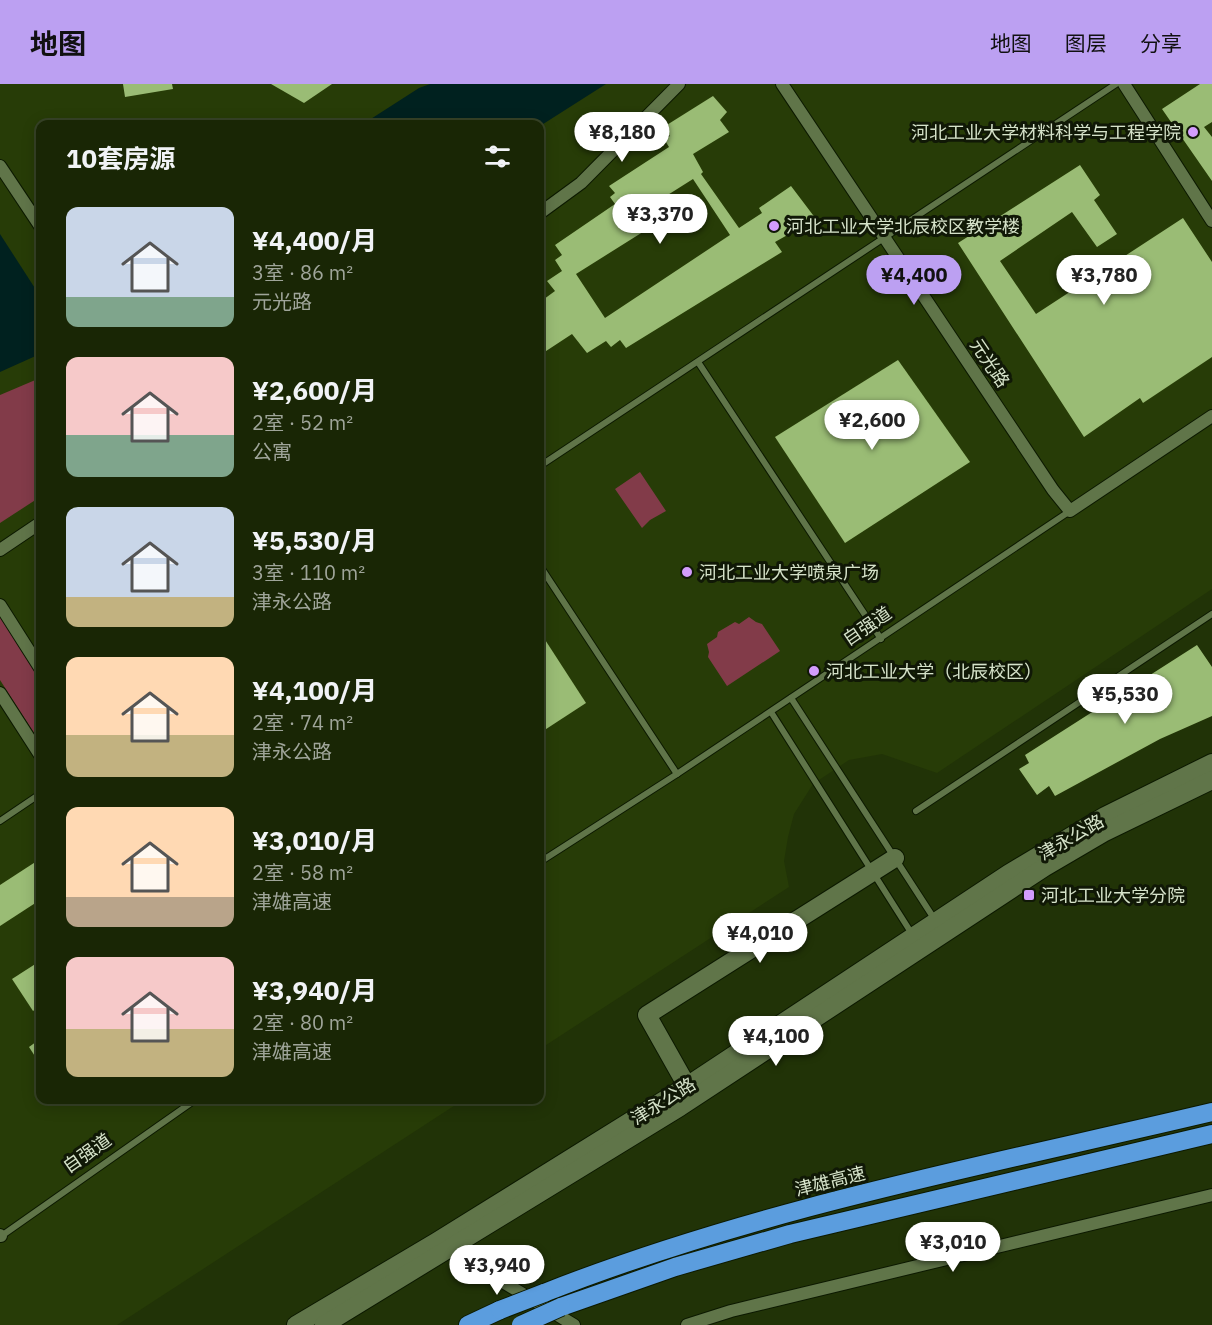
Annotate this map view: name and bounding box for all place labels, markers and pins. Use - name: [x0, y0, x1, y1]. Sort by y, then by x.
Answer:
- pin: ¥8,180: [573, 112, 671, 163]
- place label: 河北工业大学材料科学与工程学院: [911, 121, 1181, 144]
- marker: 河北工业大学材料科学与工程学院: [1186, 125, 1200, 139]
- pin: ¥3,370: [611, 194, 709, 245]
- place label: 河北工业大学北辰校区教学楼: [786, 215, 1020, 238]
- marker: 河北工业大学北辰校区教学楼: [767, 219, 781, 233]
- pin: ¥4,400: [865, 255, 963, 306]
- pin: ¥3,780: [1055, 255, 1153, 306]
- pin: ¥2,600: [823, 400, 921, 451]
- place label: 河北工业大学喷泉广场: [699, 561, 879, 584]
- marker: 河北工业大学喷泉广场: [680, 565, 694, 579]
- place label: 河北工业大学（北辰校区）: [826, 660, 1042, 683]
- marker: 河北工业大学（北辰校区）: [807, 664, 821, 678]
- pin: ¥5,530: [1076, 674, 1174, 725]
- place label: 河北工业大学分院: [1041, 884, 1185, 907]
- marker: 河北工业大学分院: [1022, 888, 1036, 902]
- pin: ¥4,010: [711, 913, 809, 964]
- pin: ¥4,100: [727, 1016, 825, 1067]
- pin: ¥3,010: [904, 1222, 1002, 1273]
- pin: ¥3,940: [448, 1245, 546, 1296]

